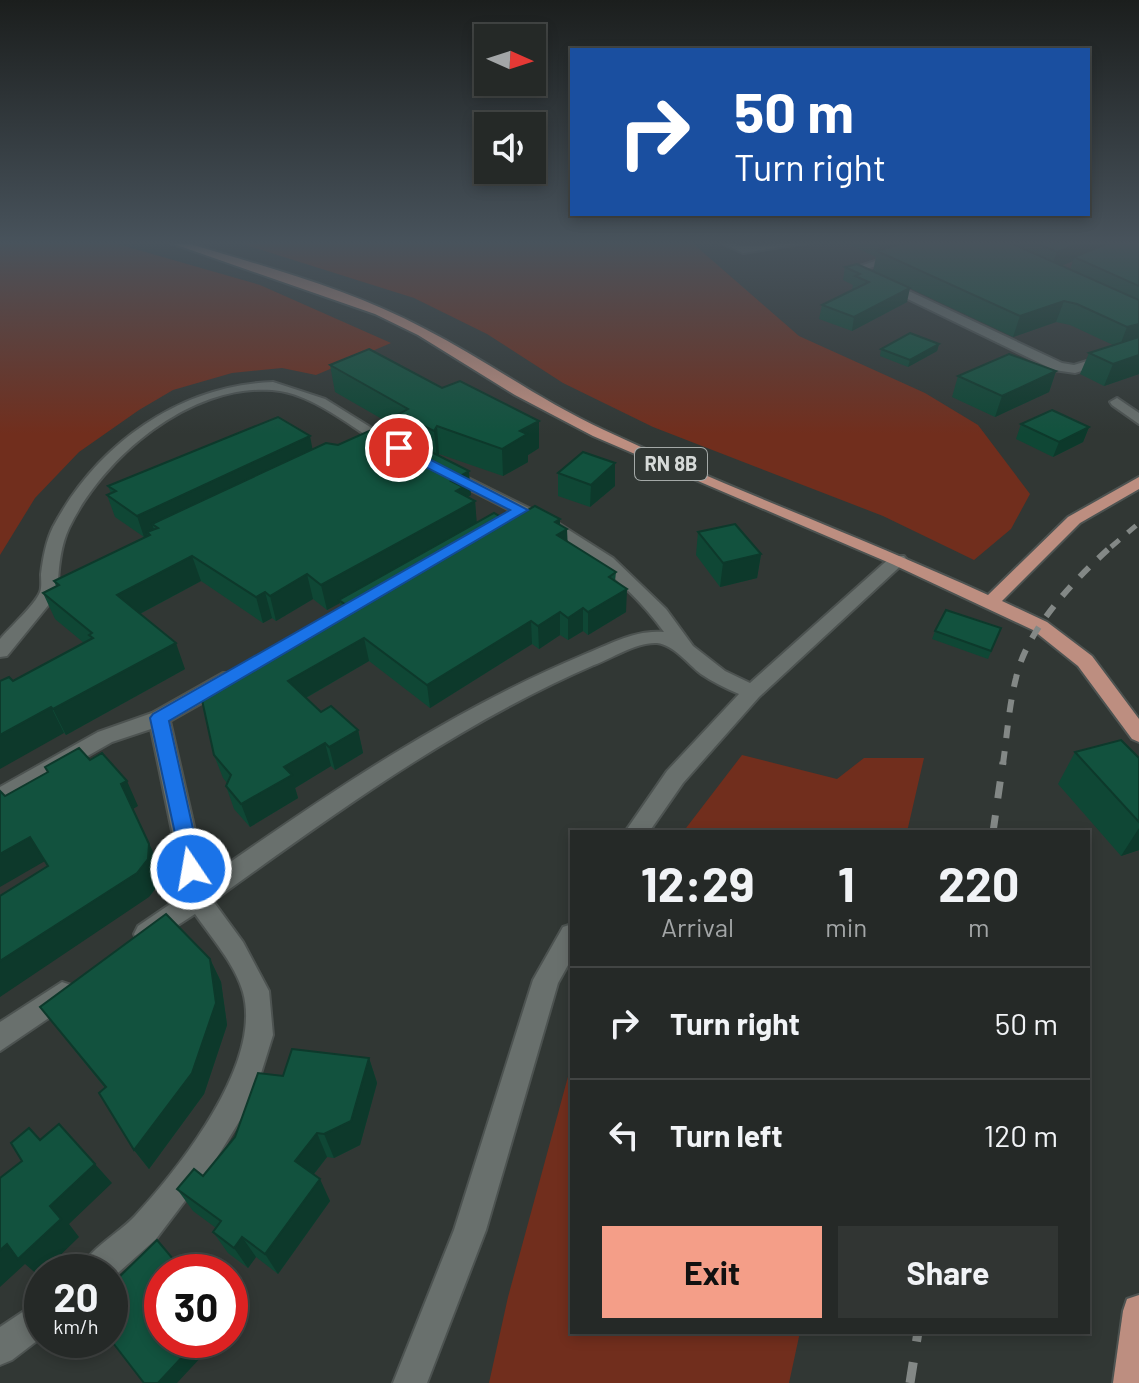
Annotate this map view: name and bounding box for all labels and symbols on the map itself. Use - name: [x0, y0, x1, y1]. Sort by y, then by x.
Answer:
- north arrow: [474, 24, 546, 96]
- pin: [365, 414, 433, 482]
- road number: RN 8B: [635, 448, 707, 480]
- position arrow: [149, 827, 233, 911]
- speed limit sign: 30: [144, 1254, 248, 1358]

